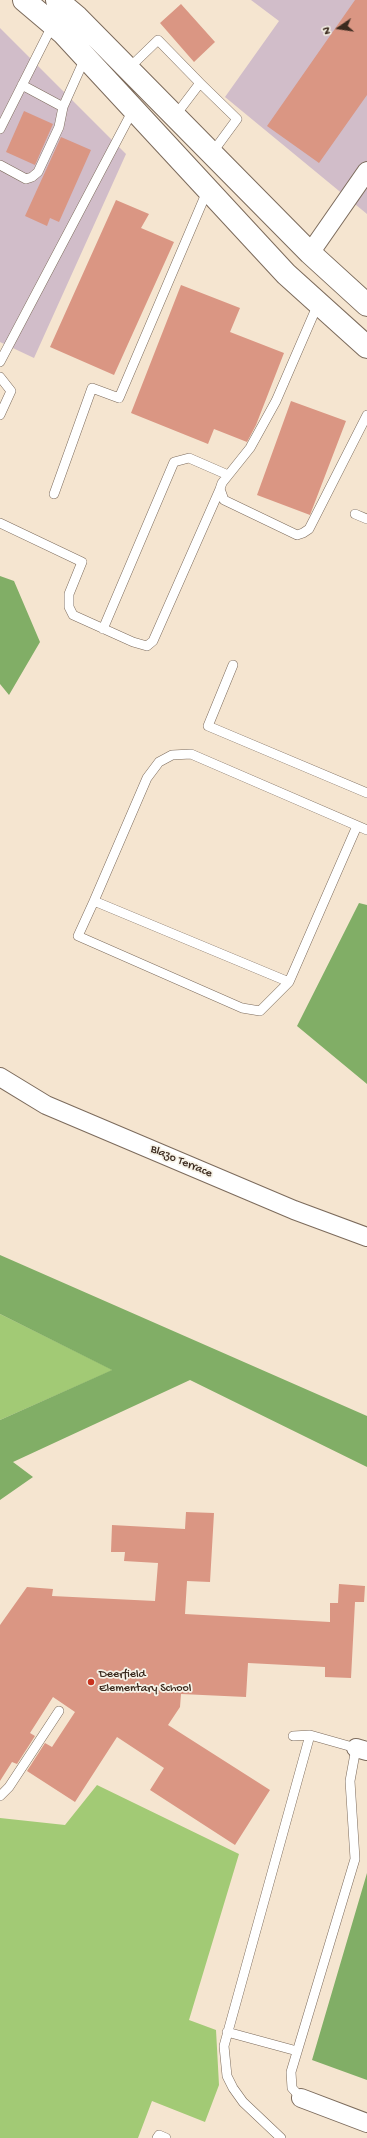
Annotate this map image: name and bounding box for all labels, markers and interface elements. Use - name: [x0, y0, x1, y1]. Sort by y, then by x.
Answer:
- north arrow: [319, 8, 359, 48]
- text: N: [321, 26, 334, 36]
- street label: Blazo Terrace: [148, 1142, 214, 1182]
- place label: Deerfield Elementary School: [99, 1668, 191, 1696]
- marker: Deerfield Elementary School: [86, 1677, 96, 1687]

